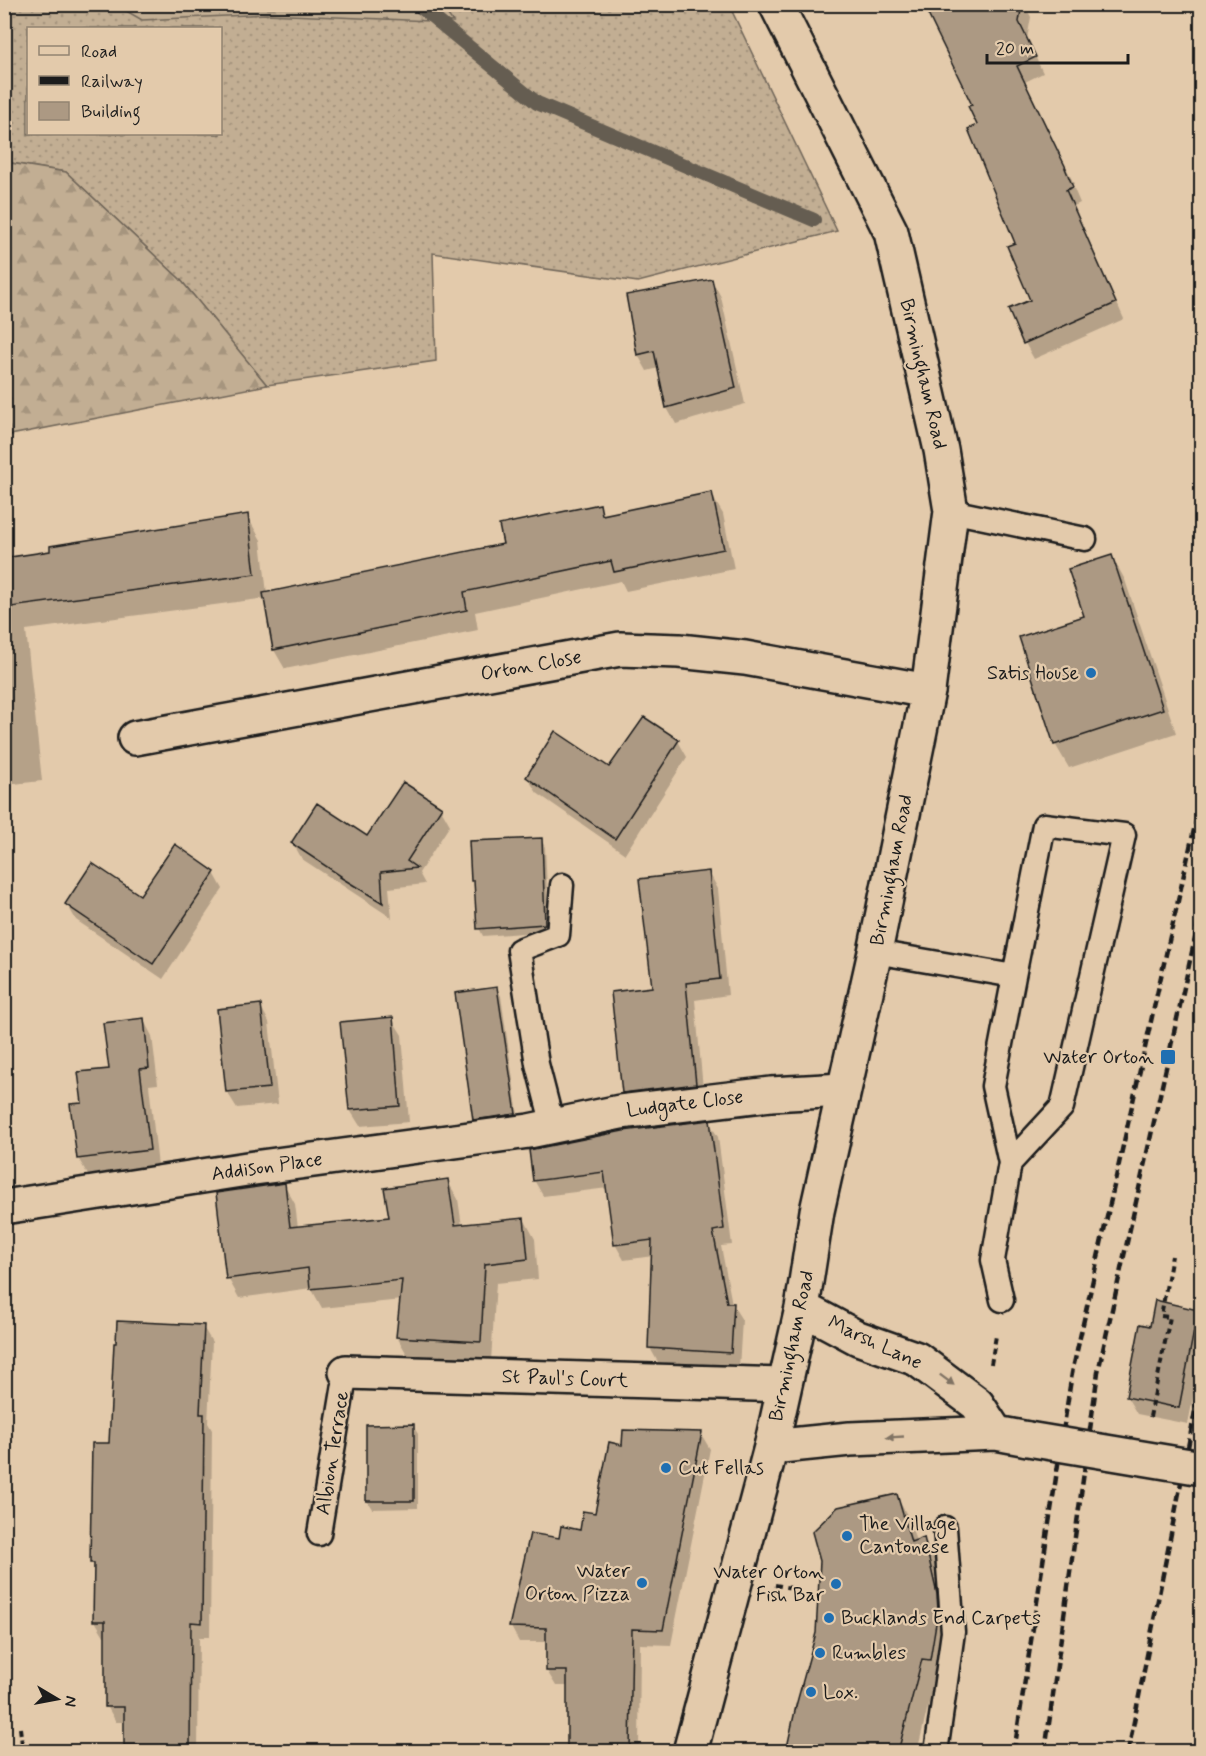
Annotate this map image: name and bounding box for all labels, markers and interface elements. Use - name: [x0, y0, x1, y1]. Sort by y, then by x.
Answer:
- legend: [27, 27, 222, 135]
- scale bar: [987, 27, 1128, 65]
- text: 20 m: [996, 37, 1034, 61]
- text: Road: [81, 40, 117, 64]
- text: Railway: [81, 70, 143, 94]
- text: Building: [81, 100, 141, 126]
- street label: Birmingham Road: [891, 296, 953, 452]
- street label: Orton Close: [478, 644, 584, 688]
- place label: Satis House: [987, 660, 1079, 687]
- marker: Satis House: [1084, 666, 1098, 680]
- street label: Birmingham Road: [864, 792, 922, 948]
- place label: Water Orton: [1043, 1044, 1154, 1071]
- marker: Water Orton: [1159, 1048, 1177, 1066]
- street label: Ludgate Close: [625, 1083, 745, 1126]
- street label: Addison Place: [210, 1146, 324, 1188]
- street label: Birmingham Road: [763, 1268, 823, 1424]
- street label: Marsh Lane: [823, 1309, 927, 1377]
- street label: St Paul's Court: [501, 1363, 629, 1395]
- one-way arrow: [939, 1374, 955, 1386]
- street label: Albion Terrace: [310, 1389, 356, 1517]
- one-way arrow: [886, 1433, 905, 1442]
- place label: Cut Fellas: [678, 1455, 764, 1482]
- marker: Cut Fellas: [659, 1461, 673, 1475]
- place label: The Village Cantonese: [859, 1511, 957, 1561]
- marker: The Village Cantonese: [840, 1529, 854, 1543]
- place label: Water Orton Pizza: [525, 1558, 631, 1608]
- place label: Water Orton Fish Bar: [713, 1559, 825, 1609]
- marker: Water Orton Pizza: [635, 1576, 649, 1590]
- marker: Water Orton Fish Bar: [829, 1577, 843, 1591]
- place label: Bucklands End Carpets: [841, 1605, 1041, 1632]
- marker: Bucklands End Carpets: [822, 1611, 836, 1625]
- place label: Rumbles: [832, 1640, 906, 1667]
- marker: Rumbles: [813, 1646, 827, 1660]
- north arrow: [27, 1669, 87, 1729]
- place label: Lox.: [823, 1679, 858, 1706]
- marker: Lox.: [804, 1685, 818, 1699]
- text: N: [59, 1694, 82, 1708]

